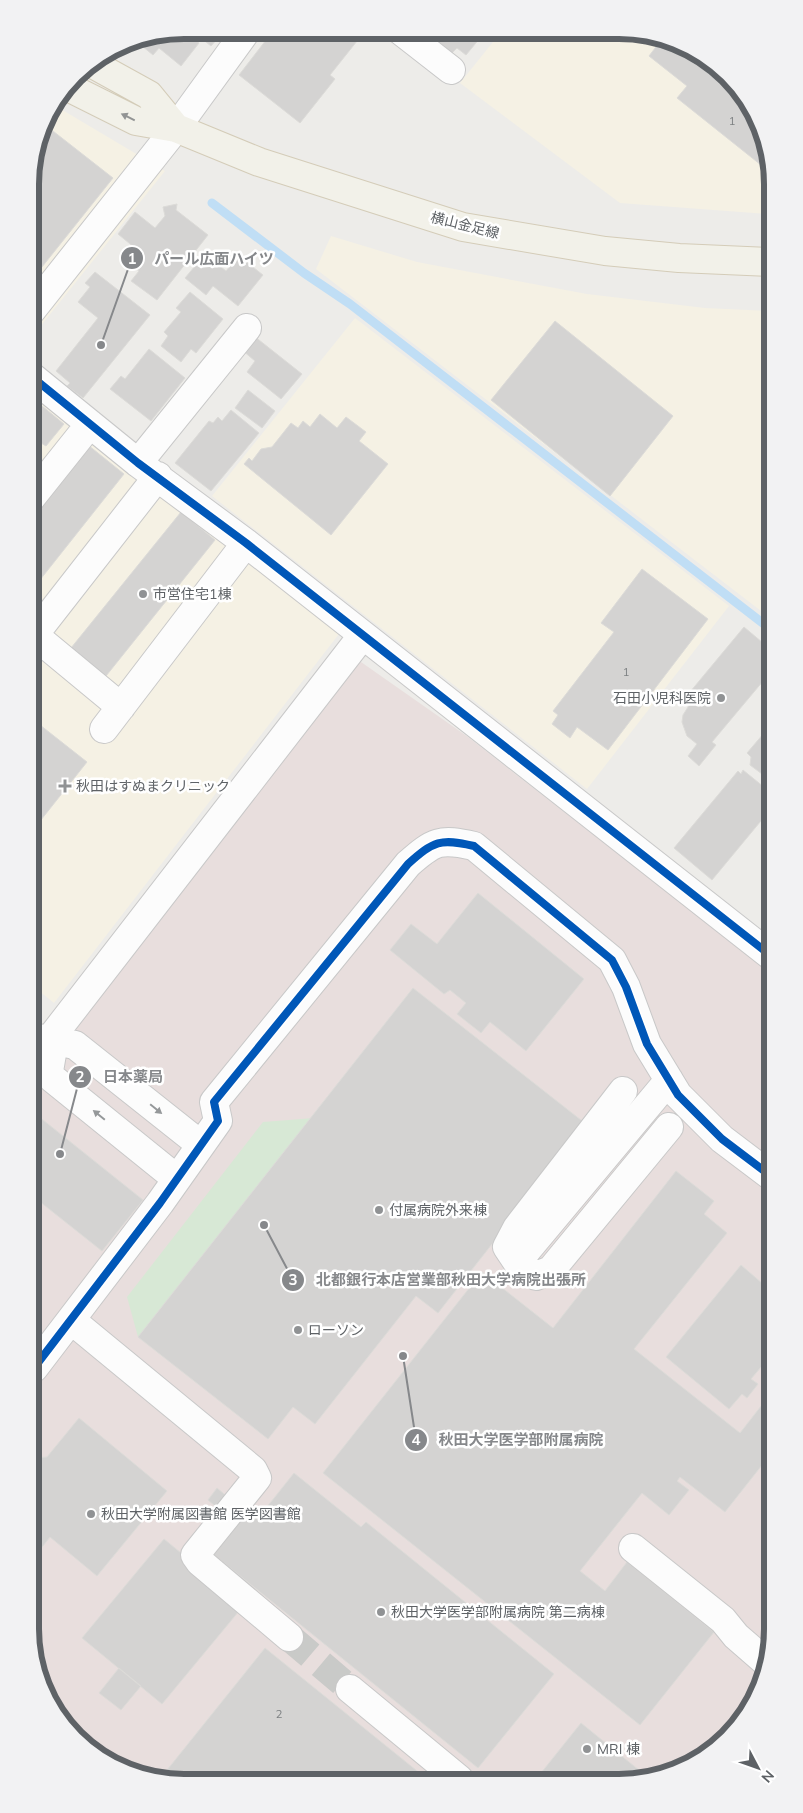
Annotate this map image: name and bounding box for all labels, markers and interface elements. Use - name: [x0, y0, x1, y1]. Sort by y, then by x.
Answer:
- one-way arrow: [121, 113, 136, 121]
- house number: 1: [729, 114, 735, 128]
- street label: 横山金足線: [429, 208, 501, 242]
- callout: パール広面ハイツ: [119, 243, 284, 273]
- text: 1: [127, 249, 137, 268]
- text: パール広面ハイツ: [154, 249, 274, 268]
- place label: 市営住宅1棟: [153, 585, 231, 603]
- marker: 市営住宅1棟: [137, 588, 149, 600]
- house number: 1: [623, 665, 629, 679]
- place label: 石田小児科医院: [613, 689, 711, 707]
- marker: 石田小児科医院: [715, 692, 727, 704]
- place label: 秋田はすぬまクリニック: [76, 777, 230, 795]
- marker: 秋田はすぬまクリニック: [58, 779, 72, 793]
- callout: 日本薬局: [68, 1062, 173, 1092]
- text: 2: [75, 1067, 85, 1086]
- text: 日本薬局: [103, 1067, 163, 1086]
- one-way arrow: [149, 1104, 162, 1115]
- one-way arrow: [93, 1110, 106, 1121]
- place label: 付属病院外来棟: [389, 1201, 487, 1219]
- marker: 付属病院外来棟: [373, 1204, 385, 1216]
- callout: 北都銀行本店営業部秋田大学病院出張所: [281, 1265, 596, 1295]
- text: 3: [288, 1270, 298, 1289]
- text: 北都銀行本店営業部秋田大学病院出張所: [316, 1270, 586, 1289]
- place label: ローソン: [308, 1321, 364, 1339]
- marker: ローソン: [292, 1324, 304, 1336]
- callout: 秋田大学医学部附属病院: [403, 1425, 613, 1455]
- text: 4: [411, 1430, 421, 1449]
- text: 秋田大学医学部附属病院: [438, 1430, 604, 1449]
- place label: 秋田大学附属図書館 医学図書館: [101, 1505, 301, 1523]
- marker: 秋田大学附属図書館 医学図書館: [85, 1508, 97, 1520]
- place label: 秋田大学医学部附属病院 第二病棟: [391, 1603, 605, 1621]
- marker: 秋田大学医学部附属病院 第二病棟: [375, 1606, 387, 1618]
- house number: 2: [276, 1707, 283, 1721]
- place label: MRI 棟: [597, 1740, 640, 1758]
- marker: MRI 棟: [581, 1743, 593, 1755]
- north arrow: [733, 1743, 783, 1793]
- text: N: [758, 1767, 778, 1786]

